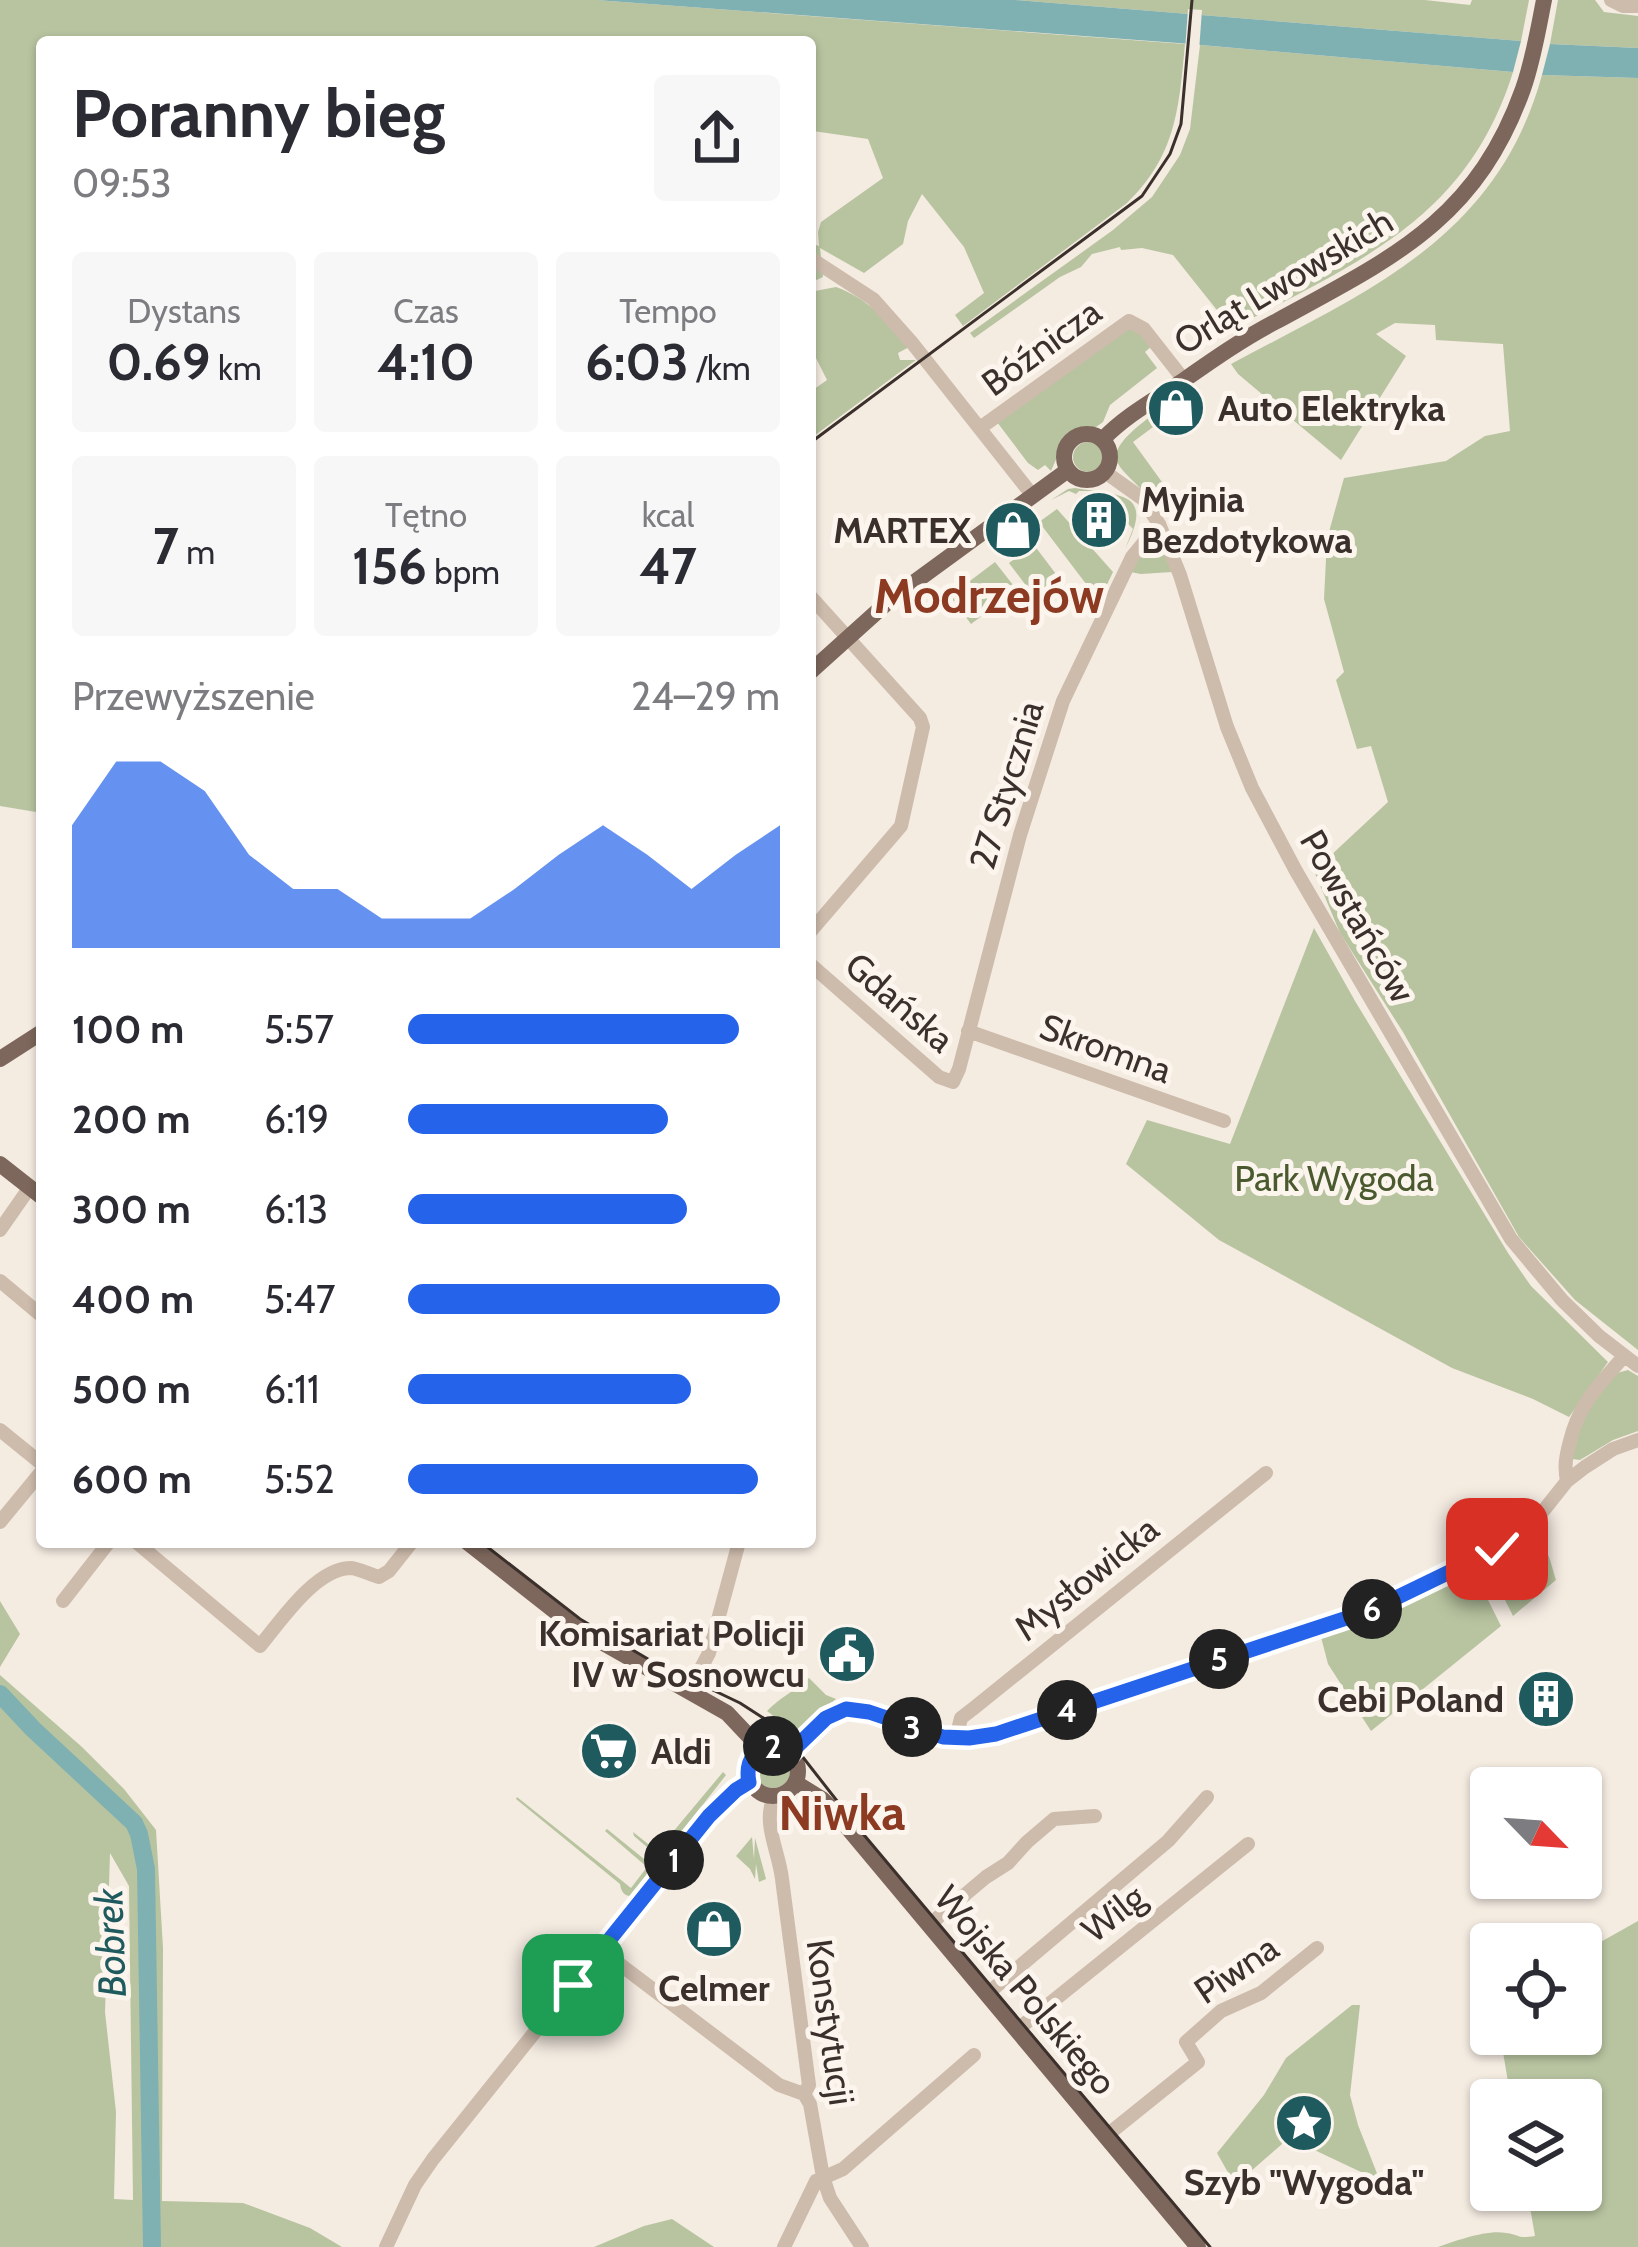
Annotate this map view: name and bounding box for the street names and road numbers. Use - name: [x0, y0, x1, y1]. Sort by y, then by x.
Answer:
- street label: Orląt Lwowskich: [1166, 198, 1400, 364]
- street label: Bóźnicza: [973, 289, 1109, 405]
- street label: 27 Stycznia: [960, 695, 1052, 875]
- street label: Powstańców: [1291, 822, 1425, 1010]
- street label: Gdańska: [837, 943, 963, 1061]
- street label: Skromna: [1034, 1004, 1178, 1092]
- street label: Mysłowicka: [1005, 1507, 1167, 1649]
- street label: Wilg: [1073, 1874, 1154, 1951]
- street label: Wojska Polskiego: [926, 1876, 1126, 2104]
- street label: Piwna: [1186, 1925, 1286, 2013]
- street label: Konstytucji: [798, 1936, 864, 2108]

